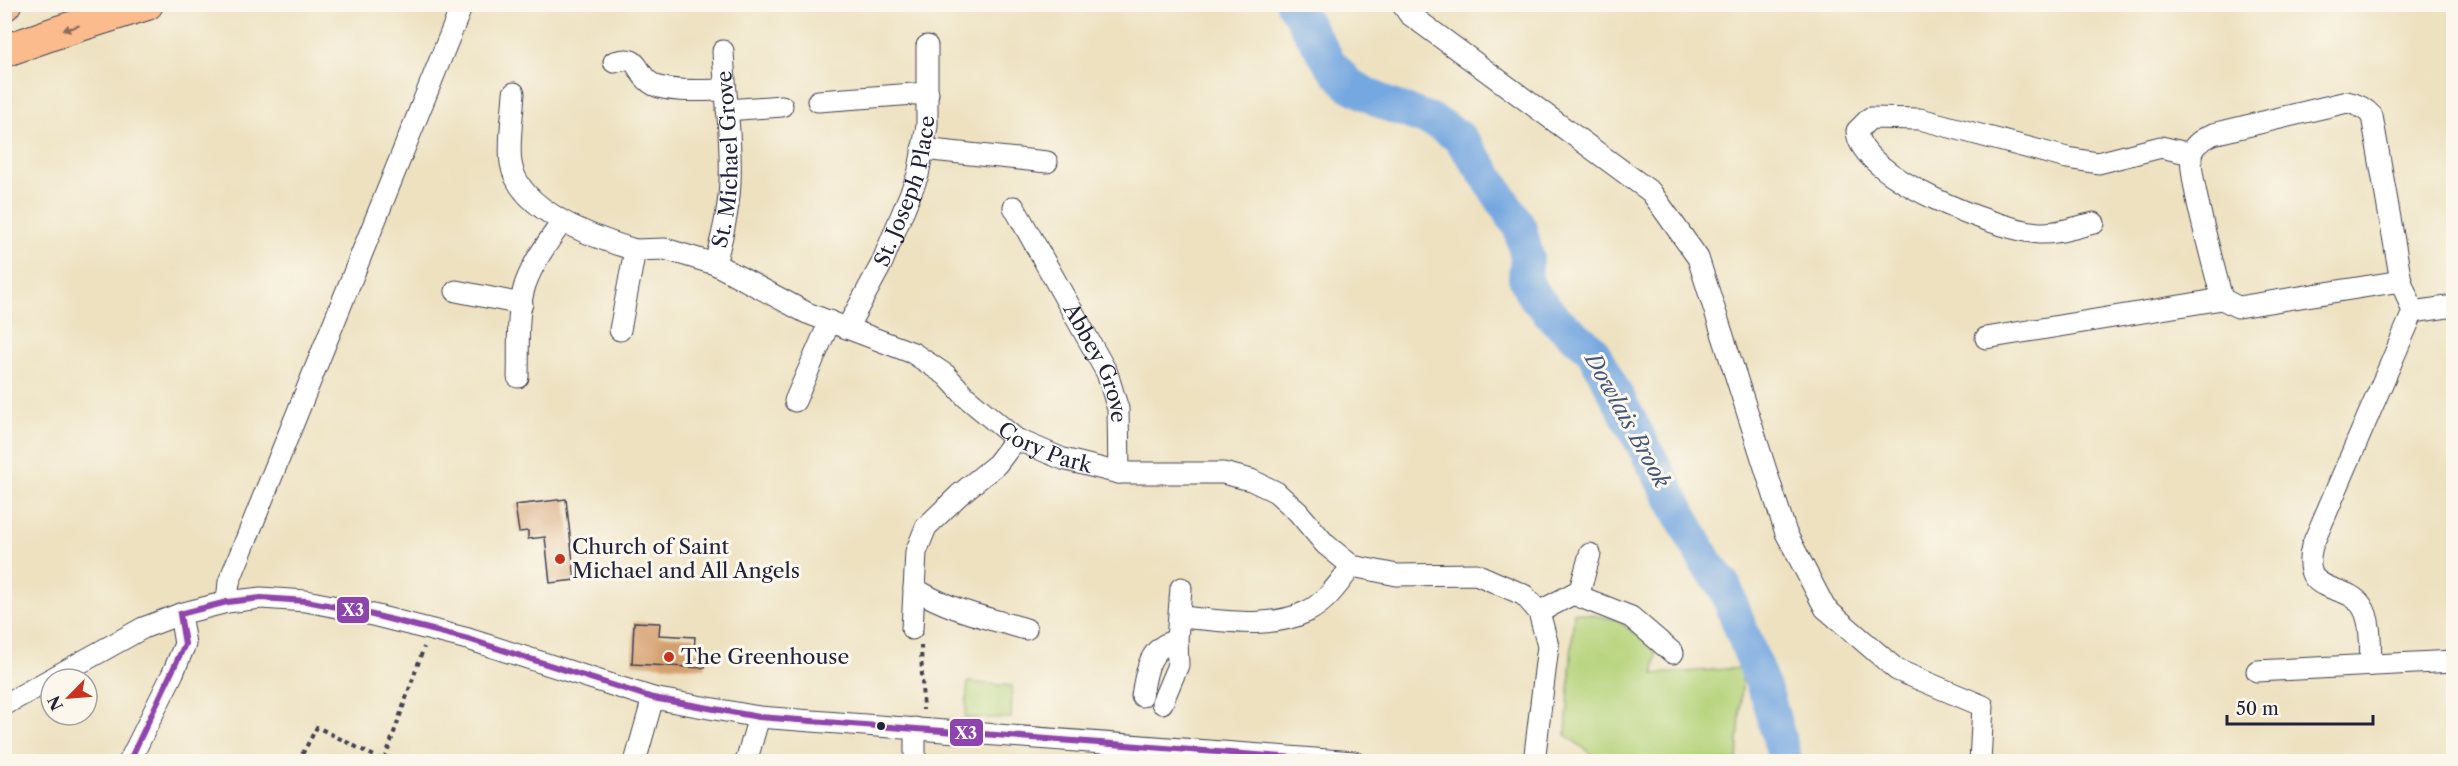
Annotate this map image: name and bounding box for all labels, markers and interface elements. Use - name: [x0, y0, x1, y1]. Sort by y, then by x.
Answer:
- one-way arrow: [62, 24, 80, 33]
- street label: St. Michael Grove: [707, 70, 742, 250]
- street label: St. Joseph Place: [869, 116, 939, 270]
- street label: Abbey Grove: [1058, 298, 1131, 423]
- water label: Dowlais Brook: [1578, 346, 1676, 493]
- street label: Cory Park: [993, 416, 1095, 478]
- place label: Church of Saint Michael and All Angels: [572, 534, 800, 583]
- marker: Church of Saint Michael and All Angels: [553, 552, 567, 566]
- line badge: X3: [336, 596, 370, 624]
- text: X3: [341, 600, 364, 620]
- place label: The Greenhouse: [681, 644, 849, 669]
- marker: The Greenhouse: [662, 650, 676, 664]
- north arrow: [39, 667, 99, 727]
- scale bar: [2227, 688, 2372, 726]
- text: N: [43, 693, 67, 714]
- text: 50 m: [2236, 698, 2279, 720]
- line badge: X3: [949, 718, 984, 747]
- unlabelled marker: [875, 720, 887, 732]
- text: X3: [954, 723, 977, 743]

